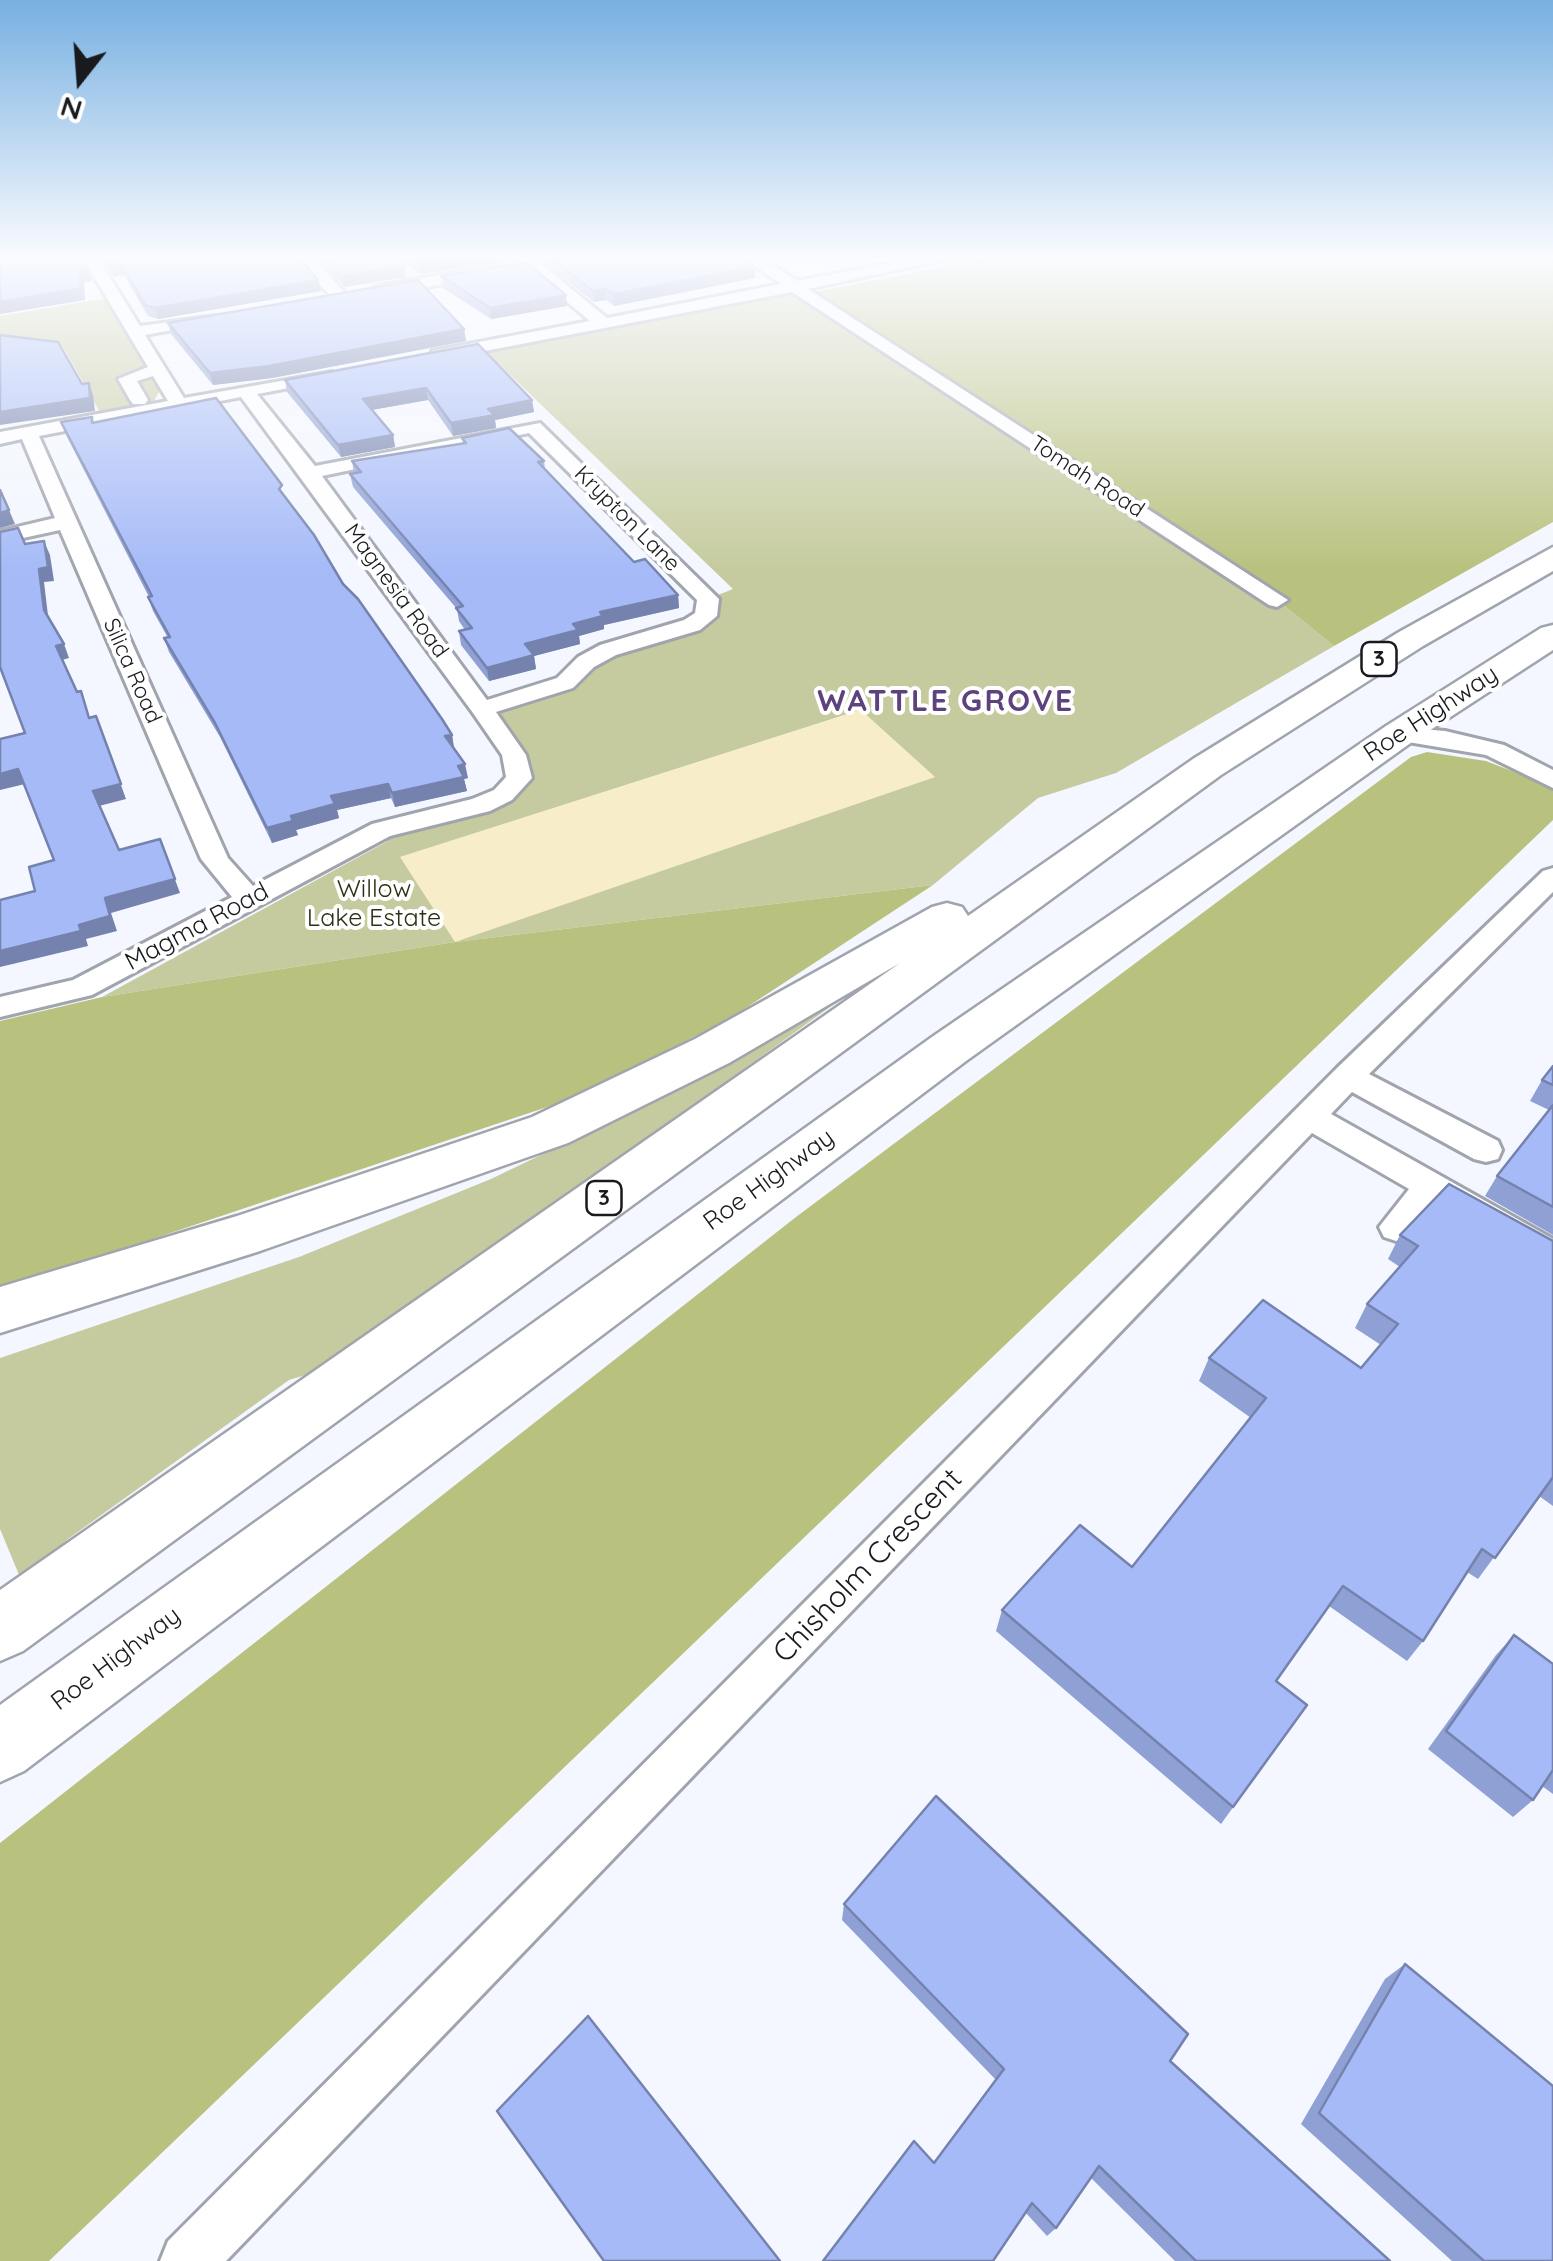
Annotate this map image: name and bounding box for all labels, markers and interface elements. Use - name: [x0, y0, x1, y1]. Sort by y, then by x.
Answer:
- north arrow: [30, 30, 130, 130]
- text: N: [56, 89, 86, 129]
- street label: Tomah Road: [1025, 430, 1149, 524]
- street label: Krypton Lane: [569, 461, 685, 577]
- street label: Magnesia Road: [338, 519, 454, 663]
- street label: Silica Road: [97, 614, 167, 728]
- road number: 3: [1362, 642, 1396, 676]
- street label: Roe Highway: [1358, 659, 1504, 769]
- district label: WATTLE GROVE: [817, 684, 1075, 720]
- park label: Willow Lake Estate: [307, 874, 441, 933]
- street label: Magma Road: [120, 877, 274, 977]
- street label: Roe Highway: [698, 1123, 840, 1237]
- road number: 3: [586, 1181, 622, 1215]
- street label: Chisholm Crescent: [766, 1461, 970, 1671]
- street label: Roe Highway: [45, 1601, 187, 1717]

